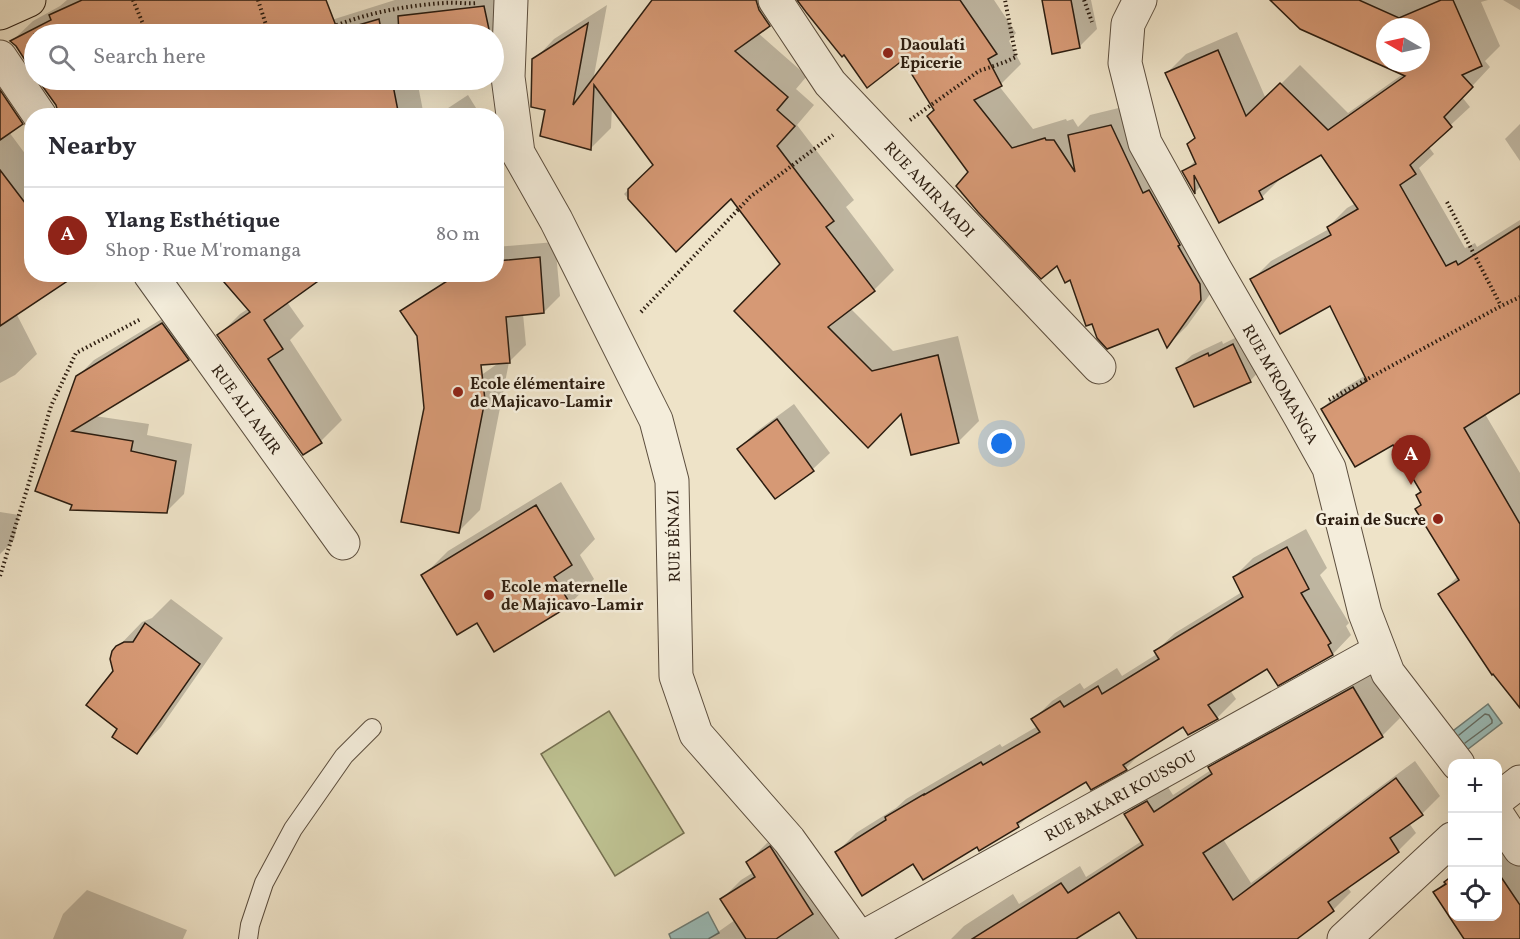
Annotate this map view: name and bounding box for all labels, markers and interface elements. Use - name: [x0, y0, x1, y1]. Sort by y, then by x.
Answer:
- north arrow: [1376, 18, 1430, 72]
- search box: [24, 24, 504, 90]
- place label: Daoulati Epicerie: [900, 35, 965, 75]
- icon: search: [45, 41, 78, 74]
- text: Search here: [93, 42, 206, 73]
- marker: Daoulati Epicerie: [881, 46, 895, 60]
- text: Nearby: [48, 129, 137, 165]
- street label: RUE AMIR MADI: [878, 138, 979, 243]
- text: Ylang Esthétique: [105, 206, 280, 237]
- text: A: [60, 221, 75, 249]
- text: 80 m: [436, 221, 480, 249]
- text: Shop · Rue M'romanga: [105, 237, 301, 265]
- street label: RUE M'ROMANGA: [1236, 321, 1323, 449]
- street label: RUE ALI AMIR: [205, 361, 286, 460]
- place label: Ecole élémentaire de Majicavo-Lamir: [470, 374, 613, 414]
- marker: Ecole élémentaire de Majicavo-Lamir: [451, 385, 465, 399]
- your location: [987, 429, 1016, 458]
- pin: A: [1392, 436, 1430, 485]
- street label: RUE BÉNAZI: [663, 489, 687, 583]
- place label: Grain de Sucre: [1316, 510, 1426, 532]
- marker: Grain de Sucre: [1431, 512, 1445, 526]
- place label: Ecole maternelle de Majicavo-Lamir: [501, 577, 644, 617]
- marker: Ecole maternelle de Majicavo-Lamir: [482, 588, 496, 602]
- street label: RUE BAKARI KOUSSOU: [1041, 746, 1201, 848]
- map controls: [1448, 759, 1502, 921]
- button: +: [1448, 759, 1502, 813]
- button: −: [1448, 813, 1502, 867]
- button: locate: [1448, 867, 1502, 921]

